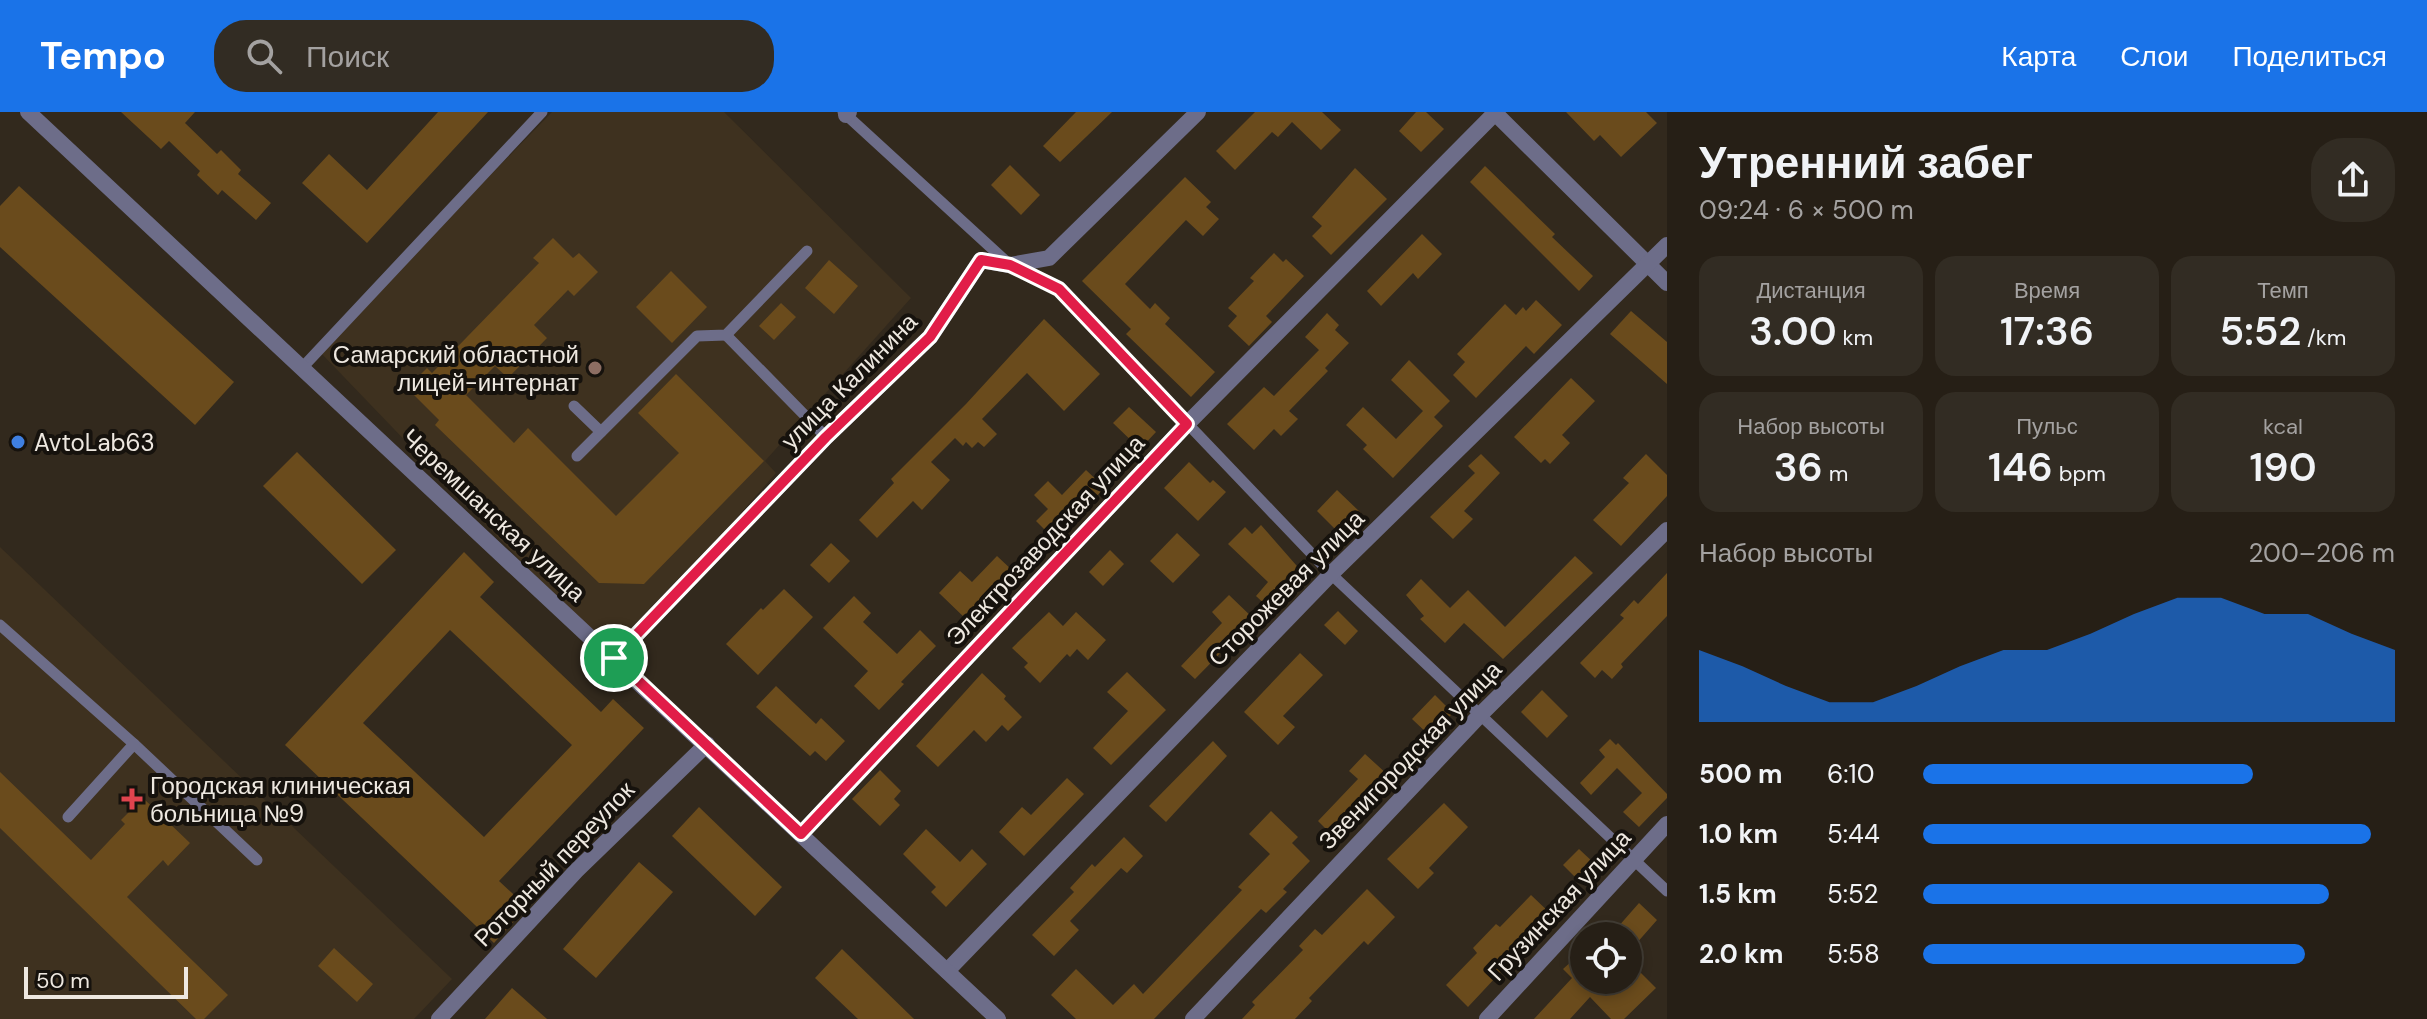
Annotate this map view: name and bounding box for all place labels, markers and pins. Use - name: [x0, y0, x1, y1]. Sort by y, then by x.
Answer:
- place label: Самарский областной лицей-интернат: [333, 339, 579, 398]
- marker: Самарский областной лицей-интернат: [586, 359, 604, 377]
- place label: AvtoLab63: [34, 427, 155, 458]
- marker: AvtoLab63: [9, 433, 27, 451]
- pin: [580, 624, 648, 692]
- place label: Городская клиническая больница №9: [150, 770, 411, 829]
- marker: Городская клиническая больница №9: [121, 788, 143, 810]

